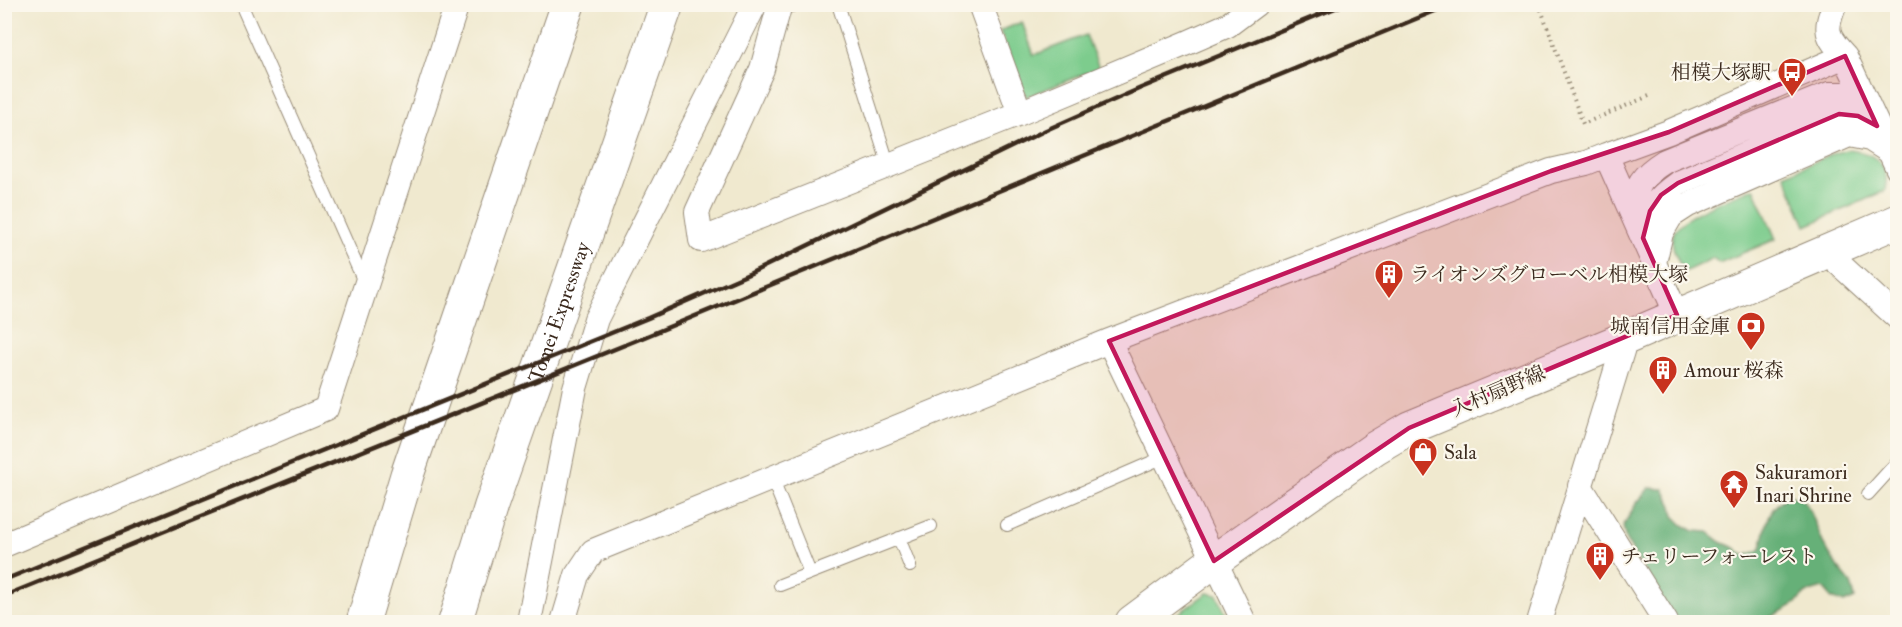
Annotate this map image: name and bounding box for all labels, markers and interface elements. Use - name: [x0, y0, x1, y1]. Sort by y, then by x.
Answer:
- bus stop icon: 相模大塚駅: [1776, 56, 1808, 98]
- place label: 相模大塚駅: [1671, 60, 1771, 85]
- street label: Tomei Expressway: [523, 237, 596, 386]
- building icon: ライオンズグローベル相模大塚: [1373, 258, 1405, 300]
- place label: ライオンズグローベル相模大塚: [1410, 262, 1688, 287]
- bank icon: 城南信用金庫: [1735, 310, 1767, 352]
- place label: 城南信用金庫: [1610, 314, 1730, 339]
- building icon: Amour 桜森: [1647, 354, 1679, 396]
- place label: Amour 桜森: [1683, 358, 1784, 383]
- street label: 入村扇野線: [1447, 360, 1549, 422]
- shop icon: Sala: [1407, 436, 1439, 478]
- place label: Sala: [1444, 440, 1477, 465]
- place label: Sakuramori Inari Shrine: [1755, 460, 1852, 508]
- temple icon: Sakuramori Inari Shrine: [1718, 468, 1750, 510]
- building icon: チェリーフォーレスト: [1584, 540, 1616, 582]
- place label: チェリーフォーレスト: [1621, 544, 1817, 569]

